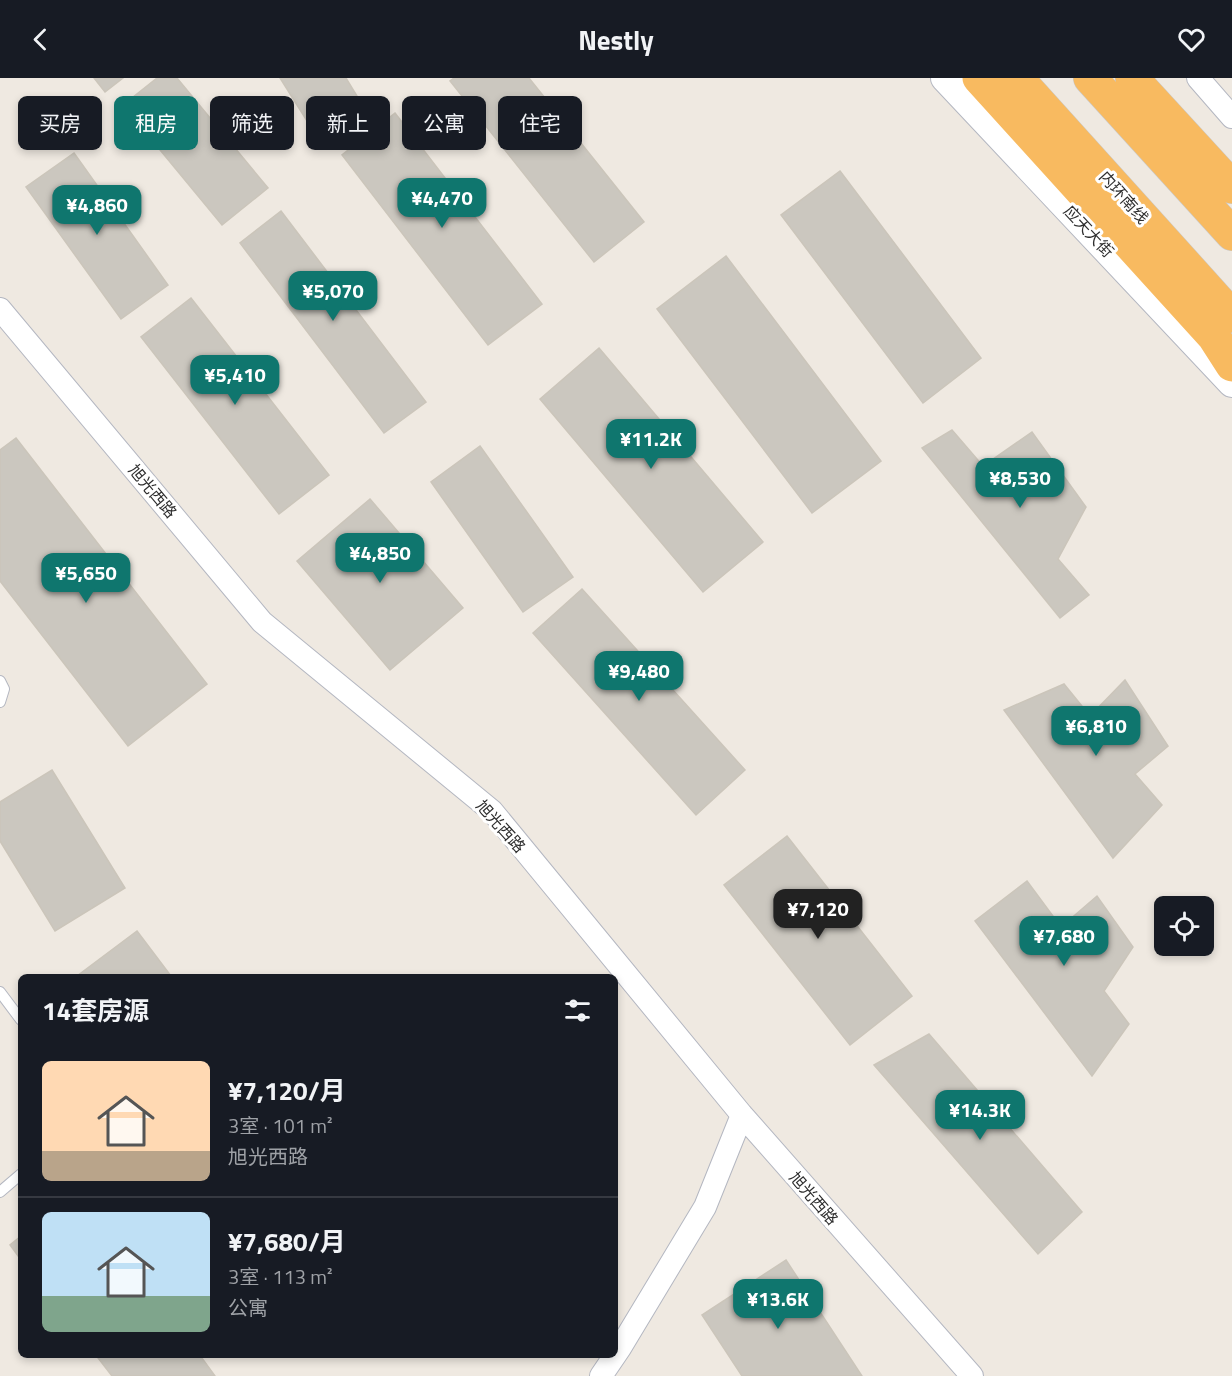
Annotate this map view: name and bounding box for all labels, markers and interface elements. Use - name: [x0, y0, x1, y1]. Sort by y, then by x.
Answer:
- text: Nestly: [578, 19, 654, 60]
- icon: back: [24, 23, 57, 56]
- icon: heart: [1175, 23, 1208, 56]
- chip: 买房: [18, 96, 102, 150]
- chip: 租房: [114, 96, 198, 150]
- chip: 筛选: [210, 96, 294, 150]
- chip: 新上: [306, 96, 390, 150]
- chip: 公寓: [402, 96, 486, 150]
- chip: 住宅: [498, 96, 582, 150]
- street label: 内环南线: [1094, 165, 1154, 229]
- pin: ¥4,470: [393, 178, 491, 229]
- text: ¥4,470: [411, 182, 473, 213]
- pin: ¥4,860: [48, 185, 146, 236]
- text: ¥4,860: [66, 189, 128, 220]
- street label: 应天大街: [1058, 199, 1120, 263]
- pin: ¥5,070: [284, 271, 382, 322]
- text: ¥5,070: [302, 275, 364, 306]
- pin: ¥5,410: [186, 355, 284, 406]
- text: ¥5,410: [204, 359, 266, 390]
- pin: ¥11.2K: [602, 419, 700, 470]
- text: ¥11.2K: [620, 423, 682, 454]
- pin: ¥8,530: [971, 458, 1069, 509]
- street label: 旭光西路: [123, 459, 183, 523]
- text: ¥8,530: [989, 462, 1051, 493]
- pin: ¥4,850: [331, 533, 429, 584]
- text: ¥4,850: [349, 537, 411, 568]
- pin: ¥5,650: [37, 553, 135, 604]
- text: ¥5,650: [55, 557, 117, 588]
- pin: ¥9,480: [590, 651, 688, 702]
- text: ¥9,480: [608, 655, 670, 686]
- pin: ¥6,810: [1047, 706, 1145, 757]
- text: ¥6,810: [1065, 710, 1127, 741]
- street label: 旭光西路: [471, 794, 531, 858]
- pin: ¥7,120: [769, 889, 867, 940]
- text: ¥7,120: [787, 893, 849, 924]
- map controls: [1154, 896, 1214, 956]
- button: locate: [1154, 896, 1214, 956]
- pin: ¥7,680: [1015, 916, 1113, 967]
- text: ¥7,680: [1033, 920, 1095, 951]
- text: 14套房源: [42, 991, 149, 1030]
- icon: filters: [561, 994, 594, 1027]
- text: ¥7,120/月: [228, 1071, 346, 1110]
- icon: home: [90, 1085, 162, 1157]
- pin: ¥14.3K: [931, 1090, 1029, 1141]
- text: ¥14.3K: [949, 1094, 1011, 1125]
- text: 3室 · 101 m²: [228, 1110, 333, 1141]
- text: 旭光西路: [228, 1141, 308, 1172]
- street label: 旭光西路: [784, 1166, 844, 1230]
- text: ¥7,680/月: [228, 1222, 346, 1261]
- icon: home: [90, 1236, 162, 1308]
- text: 3室 · 113 m²: [228, 1261, 333, 1292]
- pin: ¥13.6K: [729, 1279, 827, 1330]
- text: ¥13.6K: [747, 1283, 809, 1314]
- text: 公寓: [228, 1292, 268, 1323]

